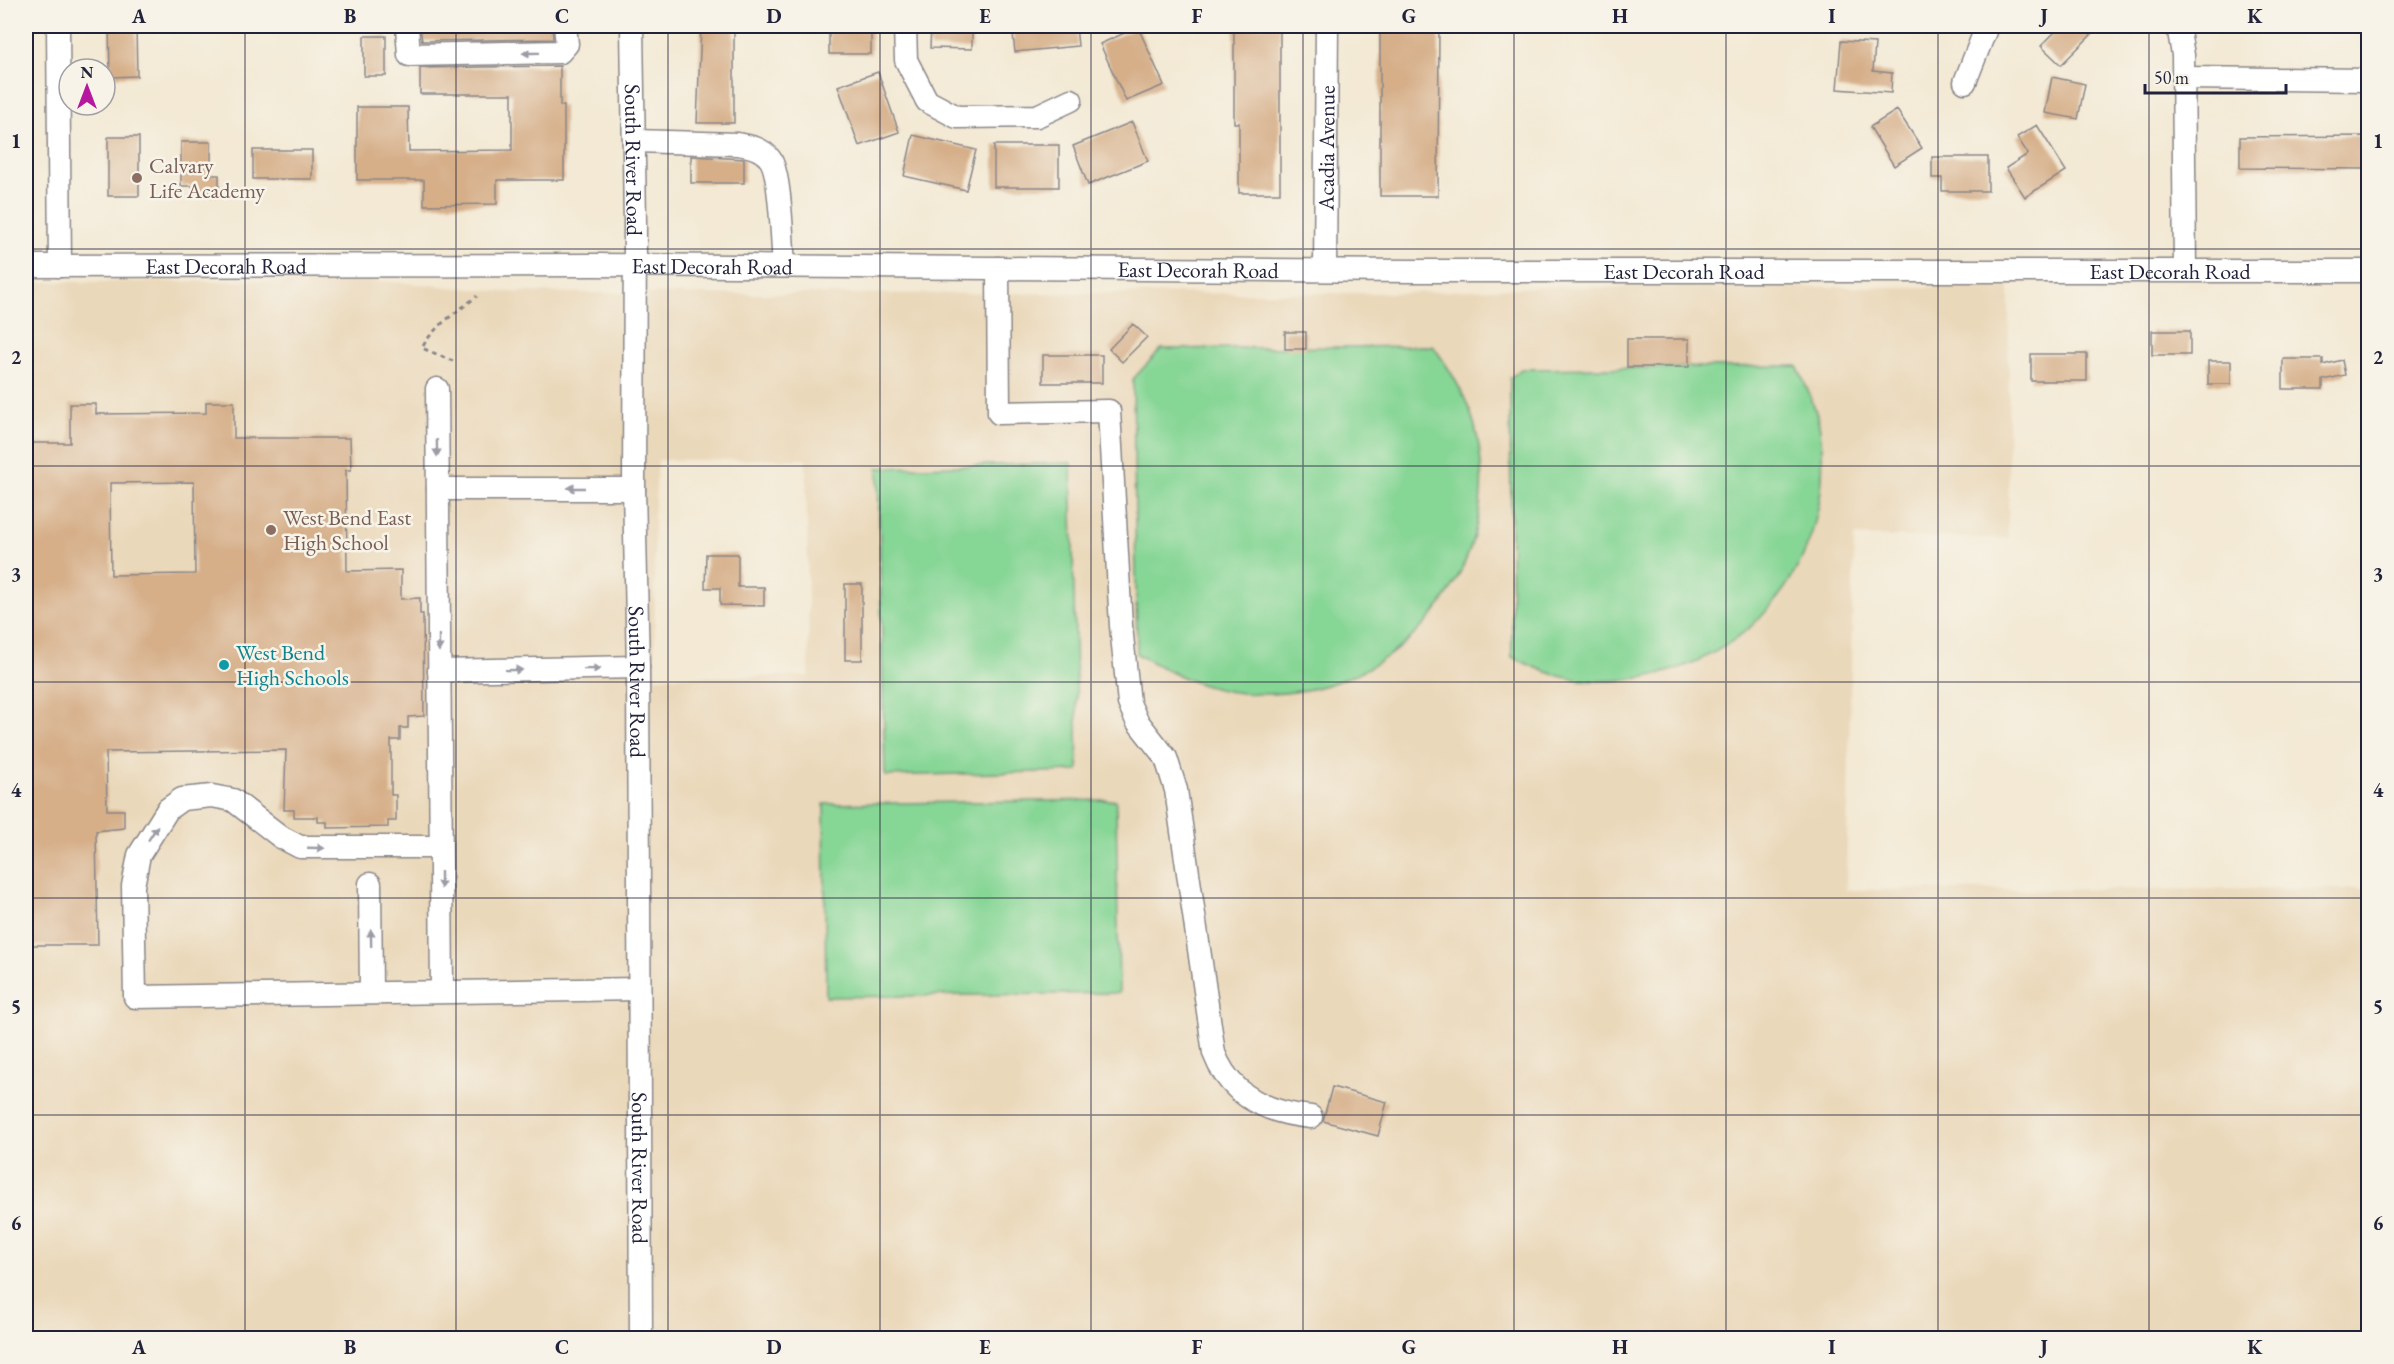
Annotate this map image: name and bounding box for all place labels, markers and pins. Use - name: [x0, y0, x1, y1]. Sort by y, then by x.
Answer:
- place label: Calvary Life Academy: [149, 151, 265, 205]
- marker: Calvary Life Academy: [130, 171, 144, 185]
- place label: West Bend East High School: [283, 503, 411, 557]
- marker: West Bend East High School: [264, 523, 278, 537]
- place label: West Bend High Schools: [236, 638, 349, 692]
- marker: West Bend High Schools: [217, 658, 231, 672]

